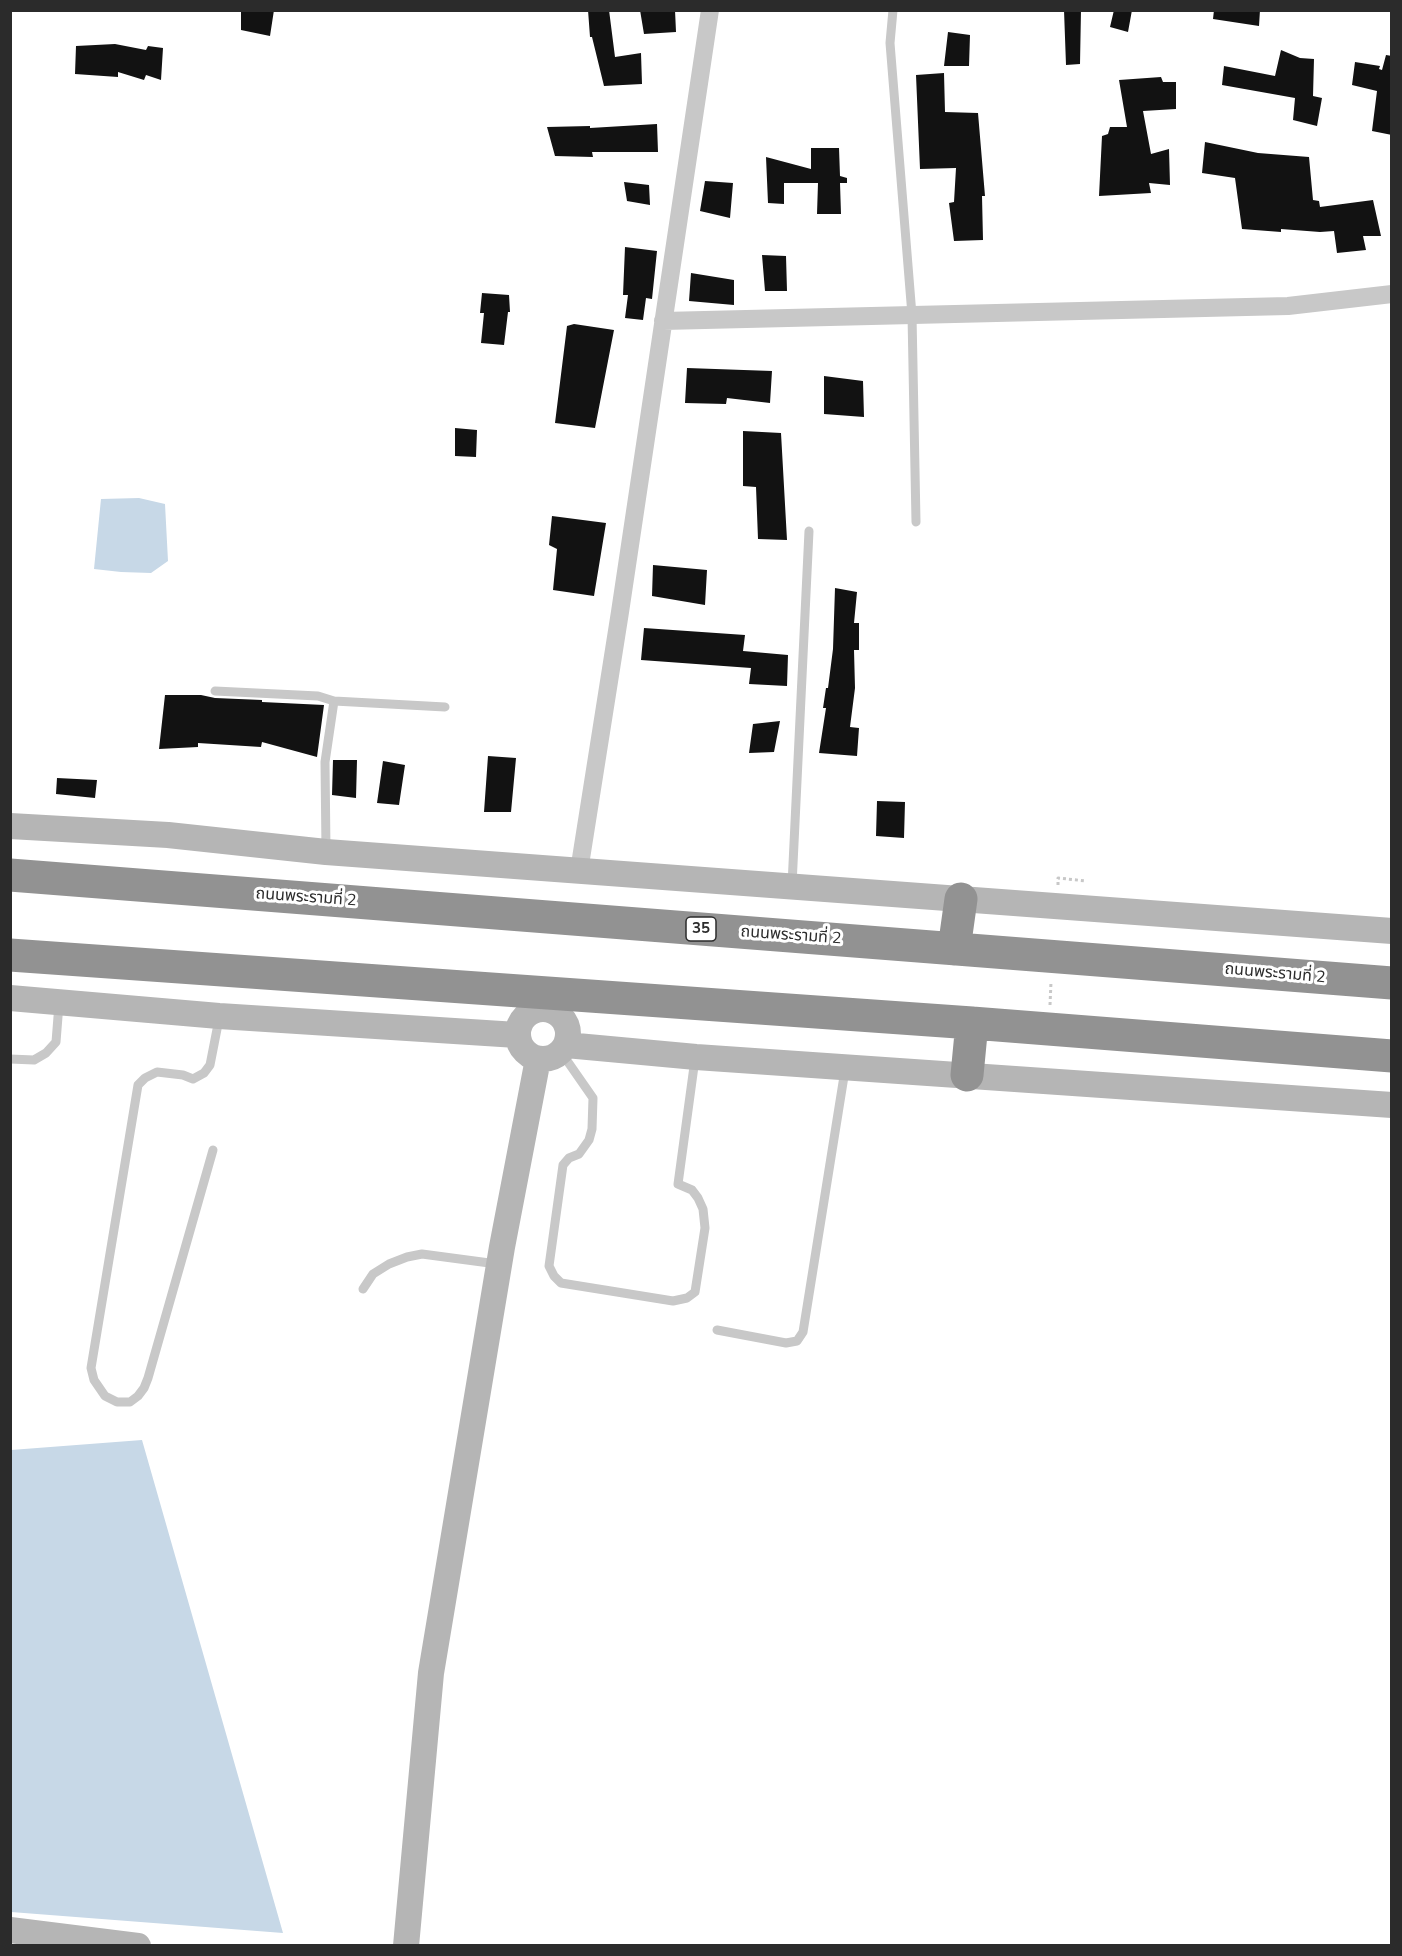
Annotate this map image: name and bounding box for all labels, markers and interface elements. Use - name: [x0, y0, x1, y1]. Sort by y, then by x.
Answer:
- street label: ถนนพระรามที่ 2: [255, 885, 357, 911]
- road number: 35: [686, 917, 716, 941]
- street label: ถนนพระรามที่ 2: [740, 923, 842, 949]
- street label: ถนนพระรามที่ 2: [1224, 960, 1326, 988]

